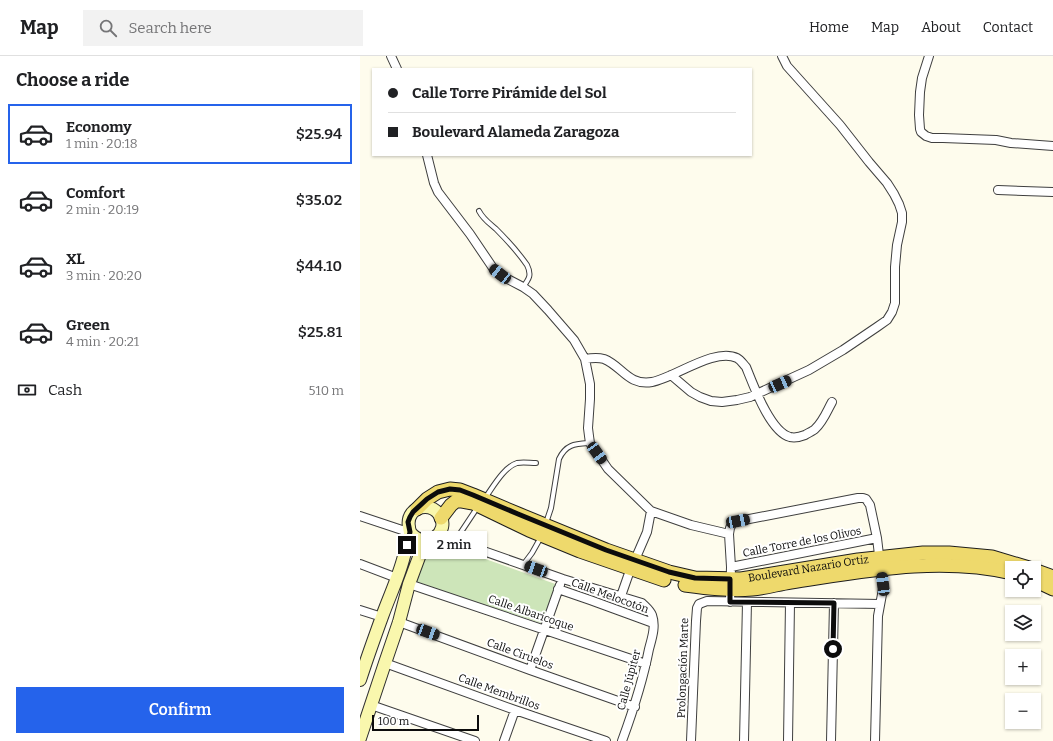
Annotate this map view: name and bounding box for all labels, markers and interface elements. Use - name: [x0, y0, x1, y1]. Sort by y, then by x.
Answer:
- search box: [83, 10, 363, 46]
- text: Map: [20, 16, 59, 39]
- icon: search: [97, 17, 119, 39]
- text: Search here: [129, 19, 212, 37]
- text: Home: [809, 19, 849, 36]
- text: Map: [871, 19, 899, 36]
- text: About: [921, 19, 961, 36]
- text: Contact: [983, 19, 1033, 36]
- text: Choose a ride: [16, 69, 129, 91]
- text: Calle Torre Pirámide del Sol: [412, 84, 607, 102]
- icon: car: [18, 116, 54, 152]
- text: Economy: [66, 118, 132, 136]
- text: Boulevard Alameda Zaragoza: [412, 123, 619, 141]
- text: $25.94: [296, 125, 342, 143]
- text: 1 min · 20:18: [66, 136, 138, 151]
- icon: car: [18, 182, 54, 218]
- text: Comfort: [66, 184, 125, 202]
- text: $35.02: [296, 191, 342, 209]
- text: 2 min · 20:19: [66, 202, 139, 217]
- icon: car: [18, 248, 54, 284]
- text: XL: [66, 250, 85, 268]
- text: $44.10: [296, 257, 342, 275]
- car: [487, 262, 513, 286]
- text: 3 min · 20:20: [66, 268, 142, 283]
- icon: car: [18, 314, 54, 350]
- text: Green: [66, 316, 110, 334]
- text: $25.81: [298, 323, 342, 341]
- text: 4 min · 20:21: [66, 334, 139, 349]
- car: [767, 374, 793, 394]
- icon: cash: [16, 379, 38, 401]
- text: Cash: [48, 381, 82, 399]
- text: 510 m: [309, 383, 344, 398]
- car: [585, 440, 609, 466]
- car: [725, 513, 751, 529]
- street label: Calle Torre de los Olivos: [742, 524, 862, 560]
- callout: 2 min: [421, 531, 487, 559]
- route end: [398, 536, 416, 554]
- text: 2 min: [437, 537, 471, 552]
- street label: Boulevard Nazario Ortiz: [747, 552, 869, 584]
- car: [523, 559, 549, 579]
- map controls: [1005, 561, 1041, 729]
- button: locate: [1005, 561, 1041, 597]
- car: [876, 571, 890, 597]
- street label: Calle Melocotón: [569, 576, 651, 616]
- street label: Calle Albaricoque: [487, 592, 575, 634]
- button: layers: [1005, 605, 1041, 641]
- street label: Prolongación Marte: [675, 618, 691, 718]
- car: [415, 622, 441, 642]
- street label: Calle Ciruelos: [485, 636, 555, 672]
- route start: [824, 640, 842, 658]
- street label: Calle Júpiter: [615, 648, 643, 712]
- button: +: [1005, 649, 1041, 685]
- street label: Calle Membrillos: [456, 671, 542, 713]
- button: Confirm: [16, 687, 344, 733]
- button: −: [1005, 693, 1041, 729]
- scale bar: [372, 713, 479, 732]
- text: 100 m: [378, 715, 409, 728]

